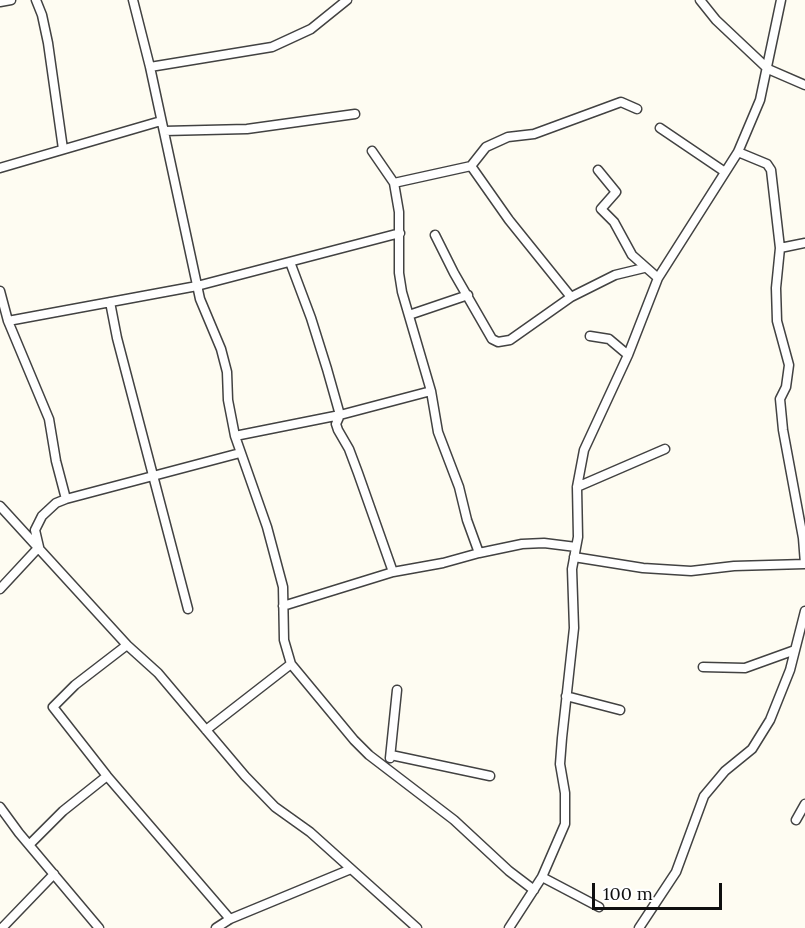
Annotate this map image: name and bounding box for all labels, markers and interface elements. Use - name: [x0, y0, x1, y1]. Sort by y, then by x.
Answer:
- scale bar: [595, 871, 726, 909]
- text: 100 m: [603, 882, 653, 905]

